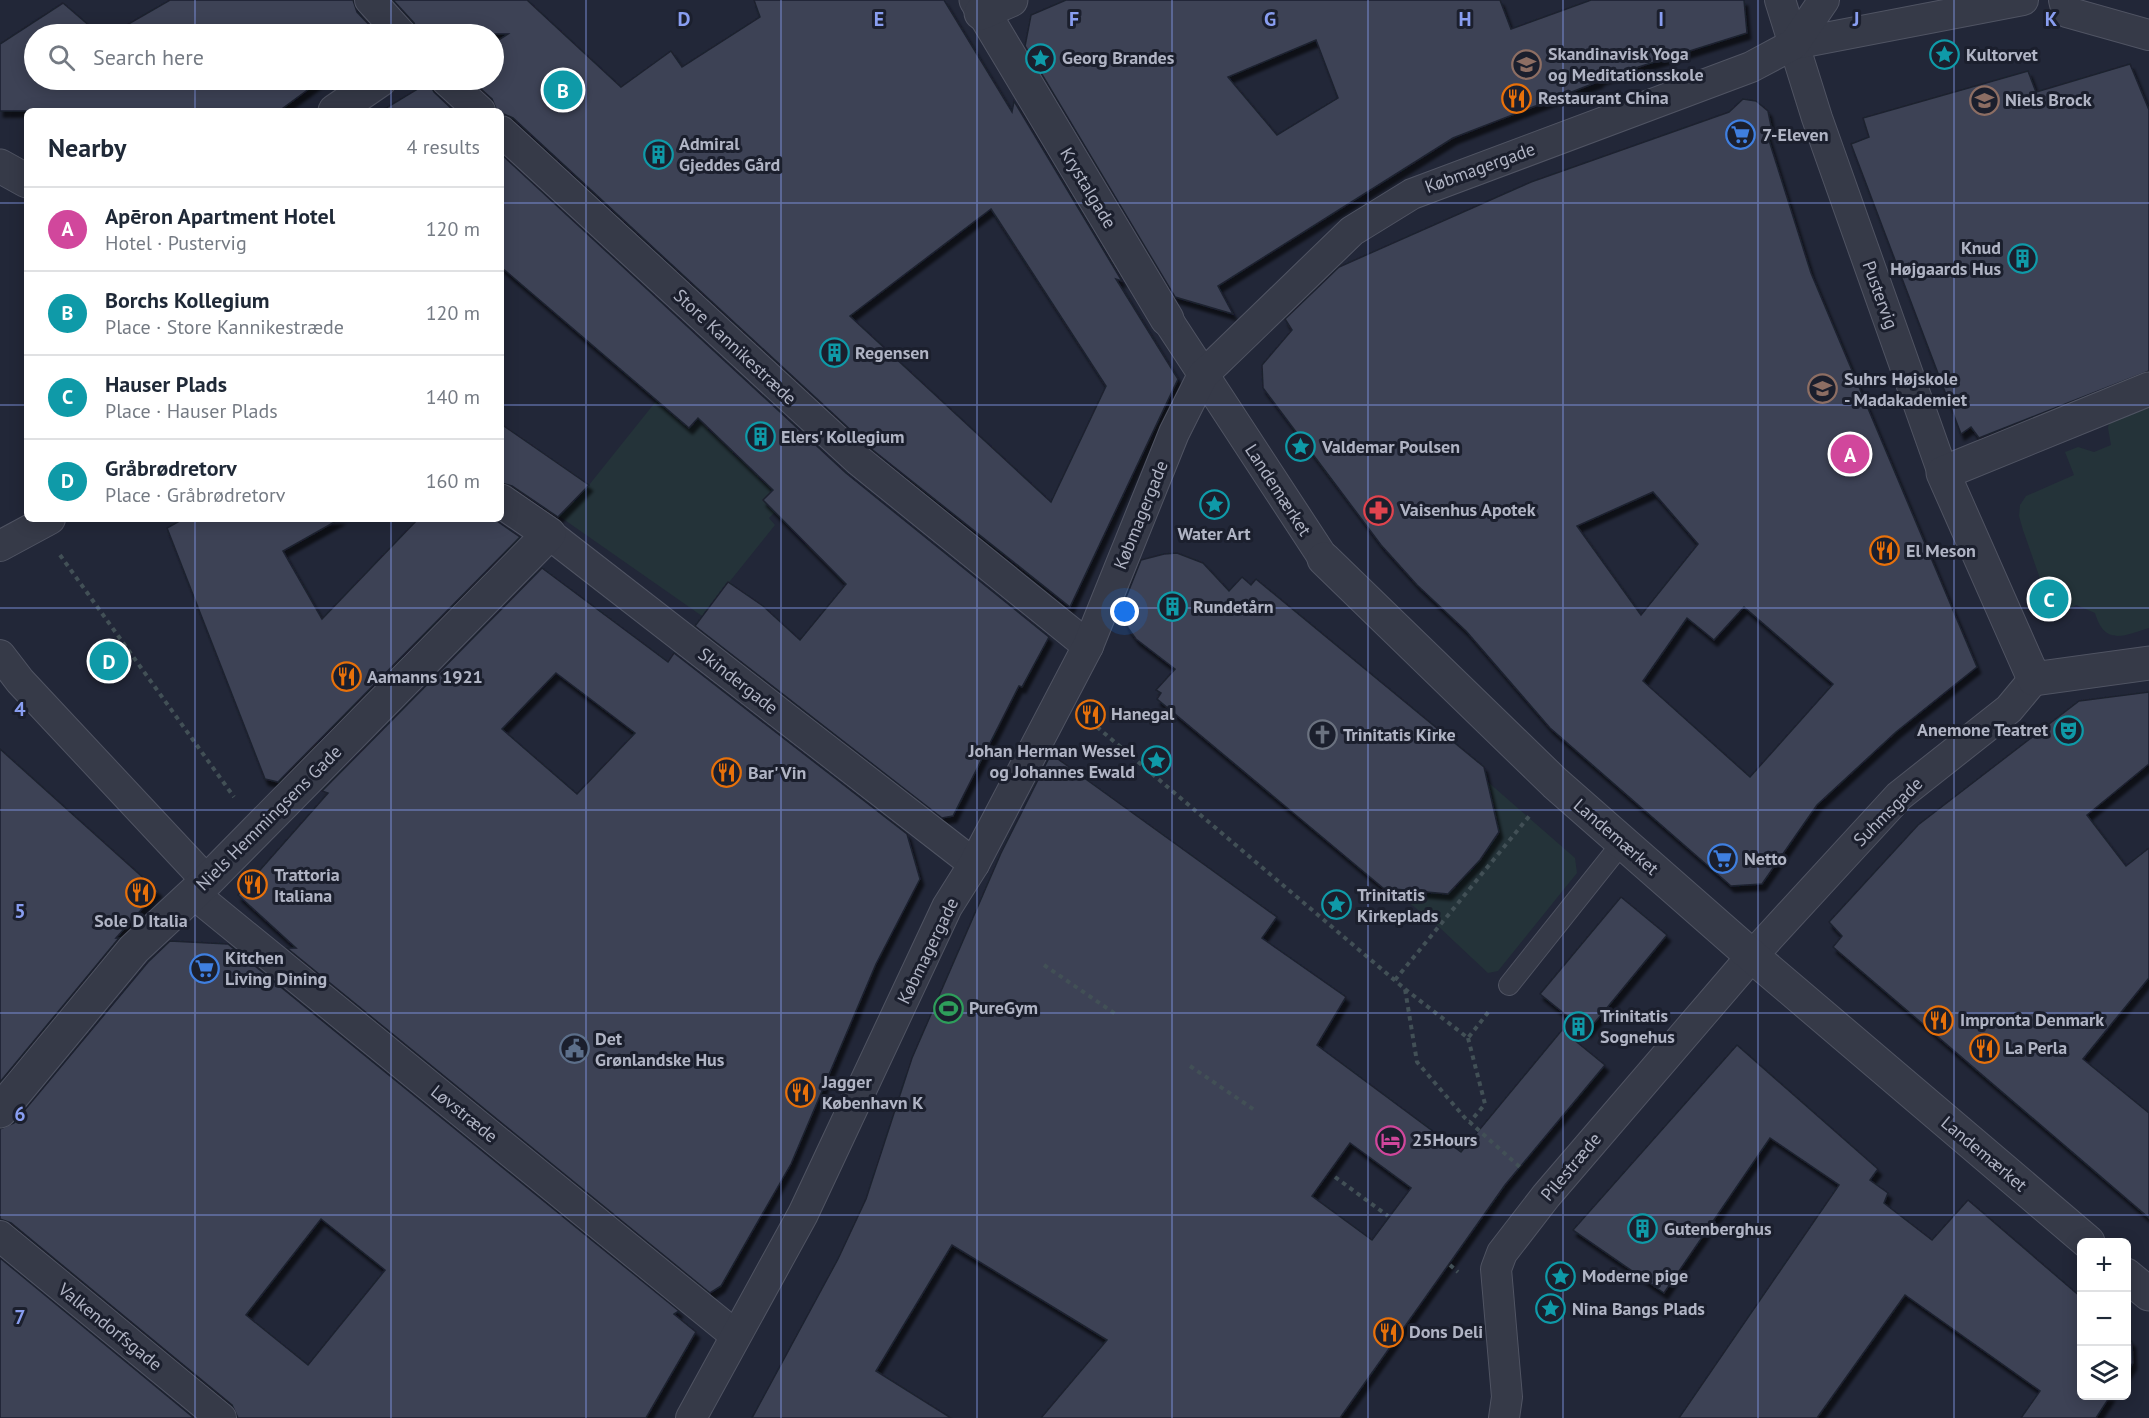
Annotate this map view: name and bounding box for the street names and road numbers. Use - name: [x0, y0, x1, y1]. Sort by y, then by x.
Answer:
- street label: Købmagergade: [1422, 137, 1538, 198]
- street label: Krystalgade: [1055, 143, 1122, 232]
- street label: Pustervig: [1858, 258, 1903, 332]
- street label: Store Kannikestræde: [669, 284, 802, 409]
- street label: Landemærket: [1240, 439, 1317, 540]
- street label: Købmagergade: [1108, 457, 1173, 573]
- street label: Skindergade: [694, 642, 783, 719]
- street label: Niels Hemmingsens Gade: [191, 740, 346, 895]
- street label: Suhmsgade: [1848, 772, 1927, 851]
- street label: Landemærket: [1569, 793, 1664, 880]
- street label: Købmagergade: [892, 894, 963, 1008]
- street label: Løvstræde: [426, 1080, 502, 1148]
- street label: Landemærket: [1937, 1111, 2032, 1196]
- street label: Pilestræde: [1535, 1128, 1606, 1206]
- street label: Valkendorfsgade: [53, 1277, 167, 1376]

